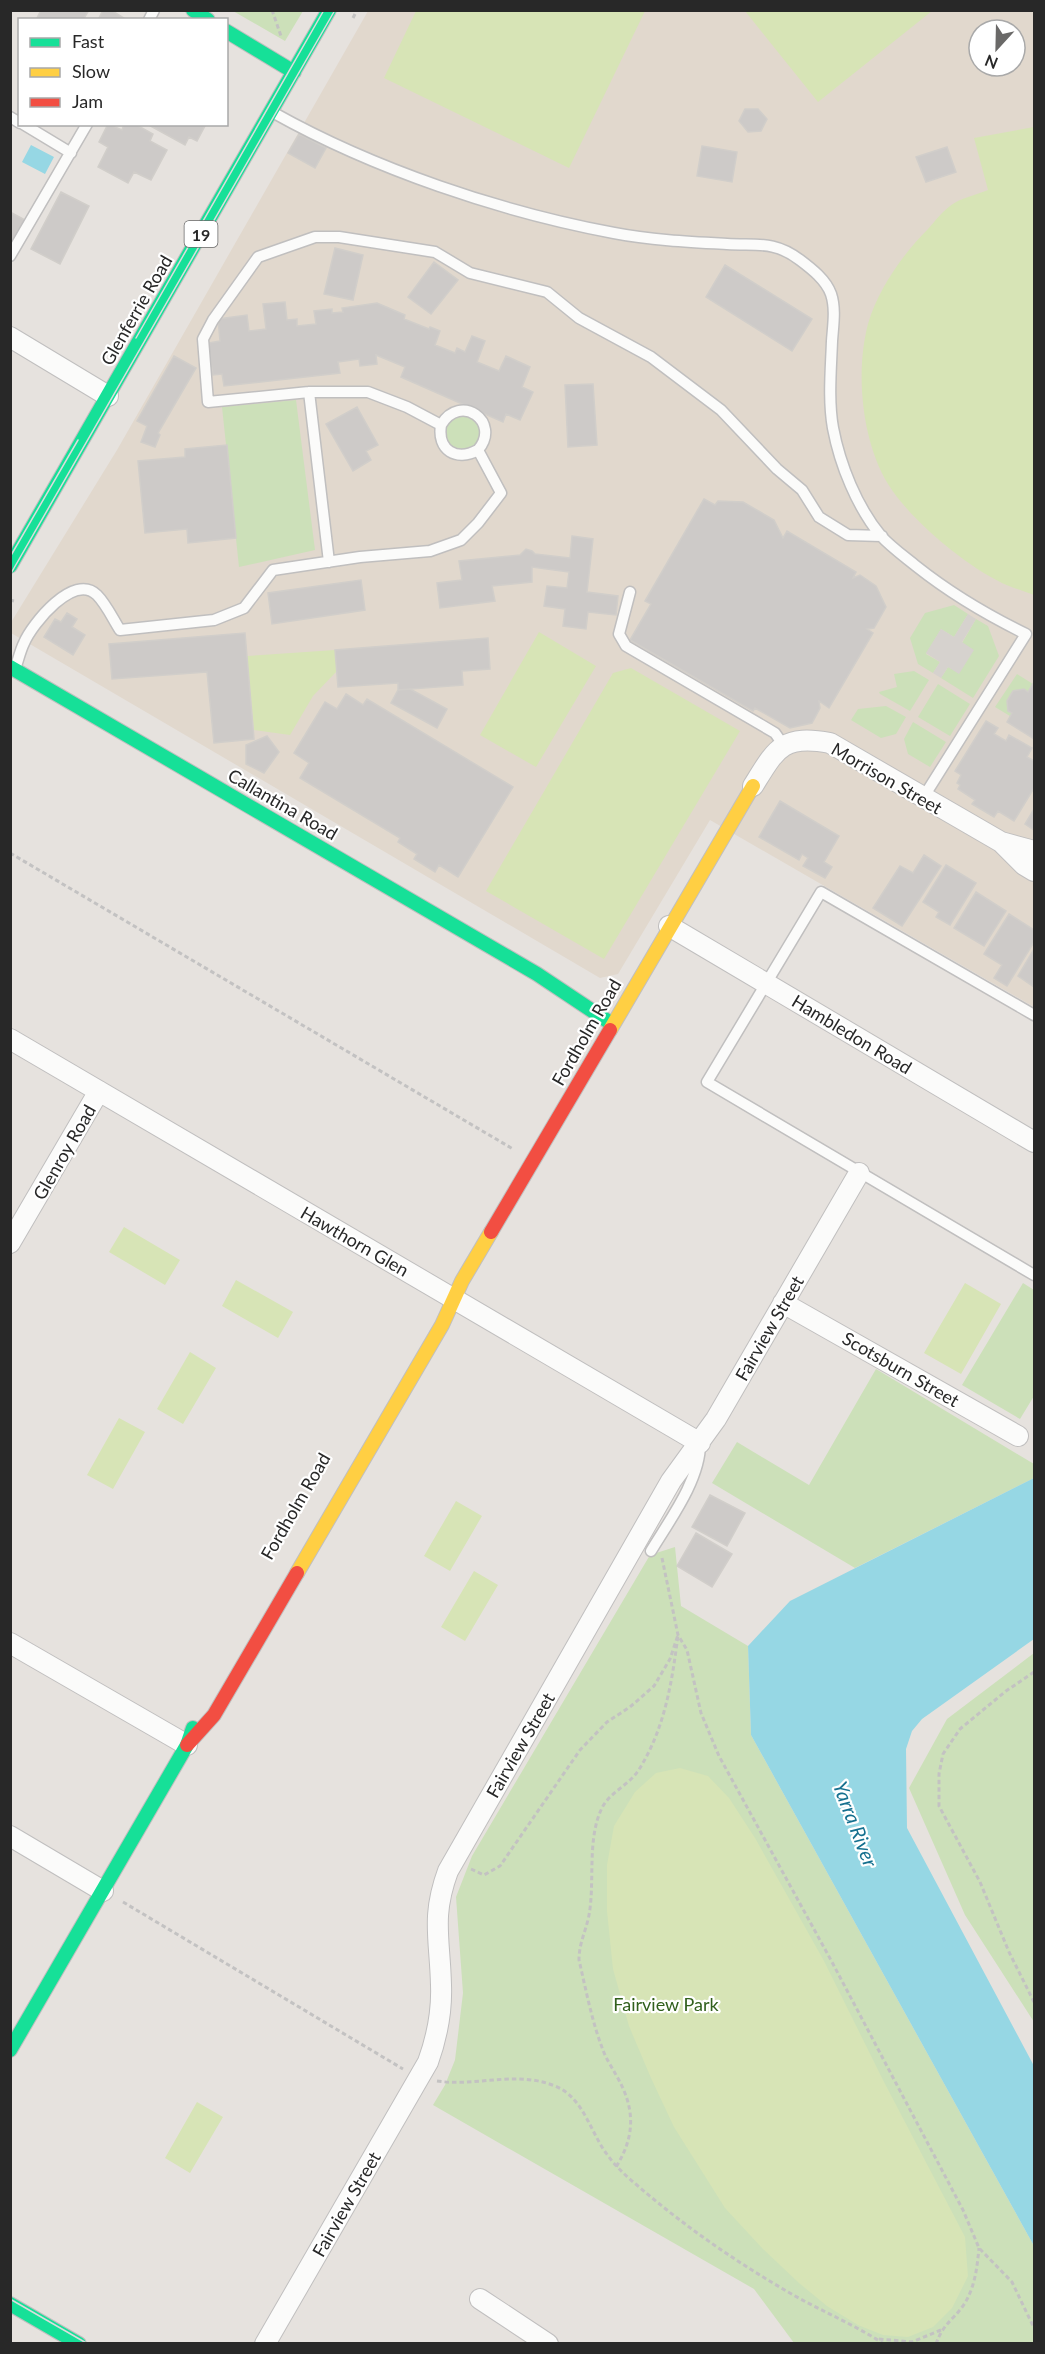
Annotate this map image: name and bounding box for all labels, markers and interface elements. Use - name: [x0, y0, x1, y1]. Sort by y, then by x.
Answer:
- legend: [18, 18, 228, 126]
- north arrow: [967, 18, 1027, 78]
- text: Fast: [72, 30, 105, 52]
- text: N: [982, 51, 1000, 73]
- text: Slow: [72, 60, 110, 82]
- text: Jam: [72, 90, 103, 112]
- road number: 19: [184, 221, 218, 247]
- street label: Glenferrie Road: [96, 251, 176, 369]
- street label: Morrison Street: [828, 737, 947, 819]
- street label: Callantina Road: [224, 764, 342, 844]
- street label: Fordholm Road: [547, 975, 625, 1089]
- street label: Hambledon Road: [788, 990, 916, 1078]
- street label: Glenroy Road: [28, 1100, 100, 1204]
- street label: Hawthorn Glen: [297, 1201, 413, 1281]
- street label: Fairview Street: [730, 1271, 808, 1384]
- street label: Scotsburn Street: [839, 1327, 964, 1412]
- street label: Fordholm Road: [256, 1449, 334, 1563]
- street label: Fairview Street: [481, 1688, 559, 1801]
- water label: Yarra River: [829, 1778, 884, 1871]
- park label: Fairview Park: [613, 1993, 719, 2015]
- street label: Fairview Street: [307, 2147, 385, 2260]

